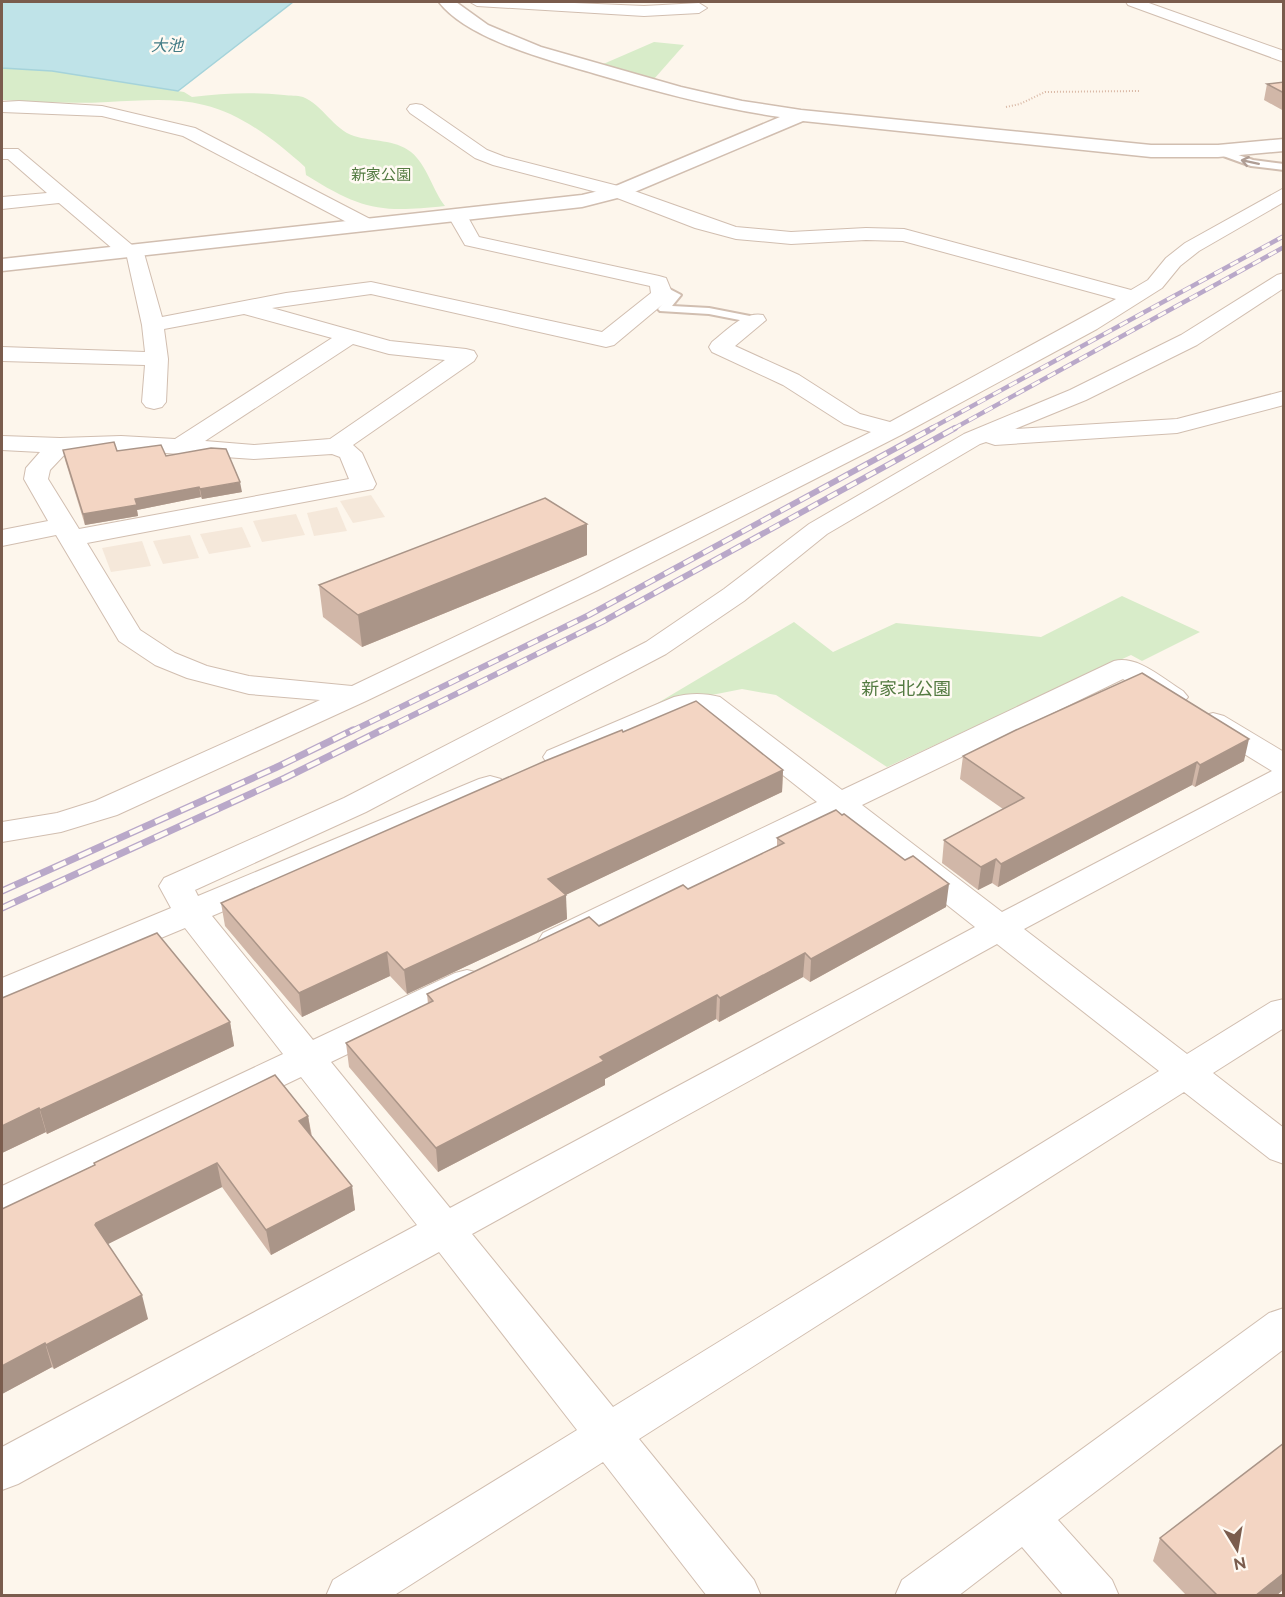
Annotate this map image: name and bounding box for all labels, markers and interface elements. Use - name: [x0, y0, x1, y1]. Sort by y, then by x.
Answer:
- water label: 大池: [151, 36, 185, 55]
- one-way arrow: [1241, 156, 1260, 168]
- park label: 新家公園: [351, 166, 411, 184]
- park label: 新家北公園: [861, 678, 951, 699]
- north arrow: [1207, 1519, 1267, 1579]
- text: N: [1232, 1553, 1248, 1574]

